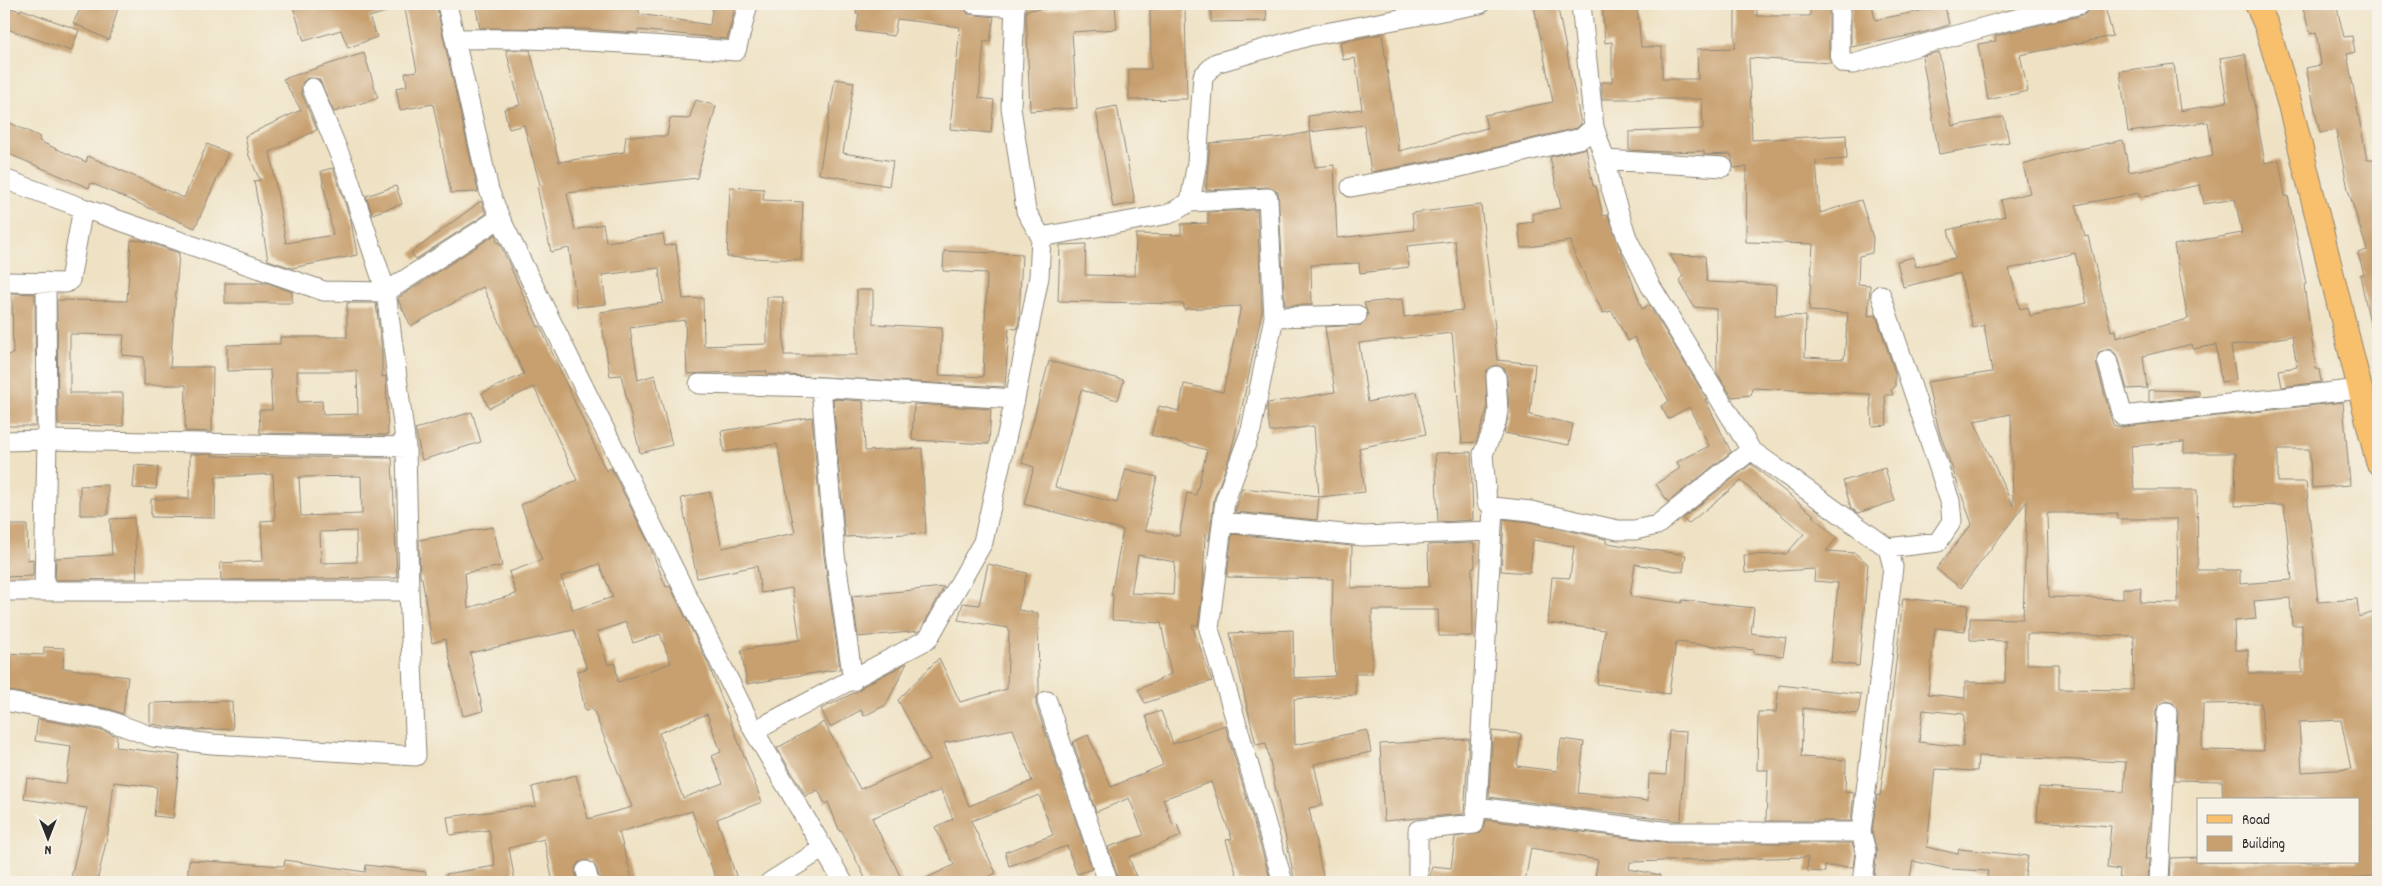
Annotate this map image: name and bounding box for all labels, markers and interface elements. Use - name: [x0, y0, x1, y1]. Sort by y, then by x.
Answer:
- legend: [2197, 798, 2360, 864]
- text: Road: [2242, 810, 2270, 832]
- north arrow: [22, 814, 72, 864]
- text: Building: [2242, 834, 2285, 856]
- text: N: [44, 839, 51, 859]

